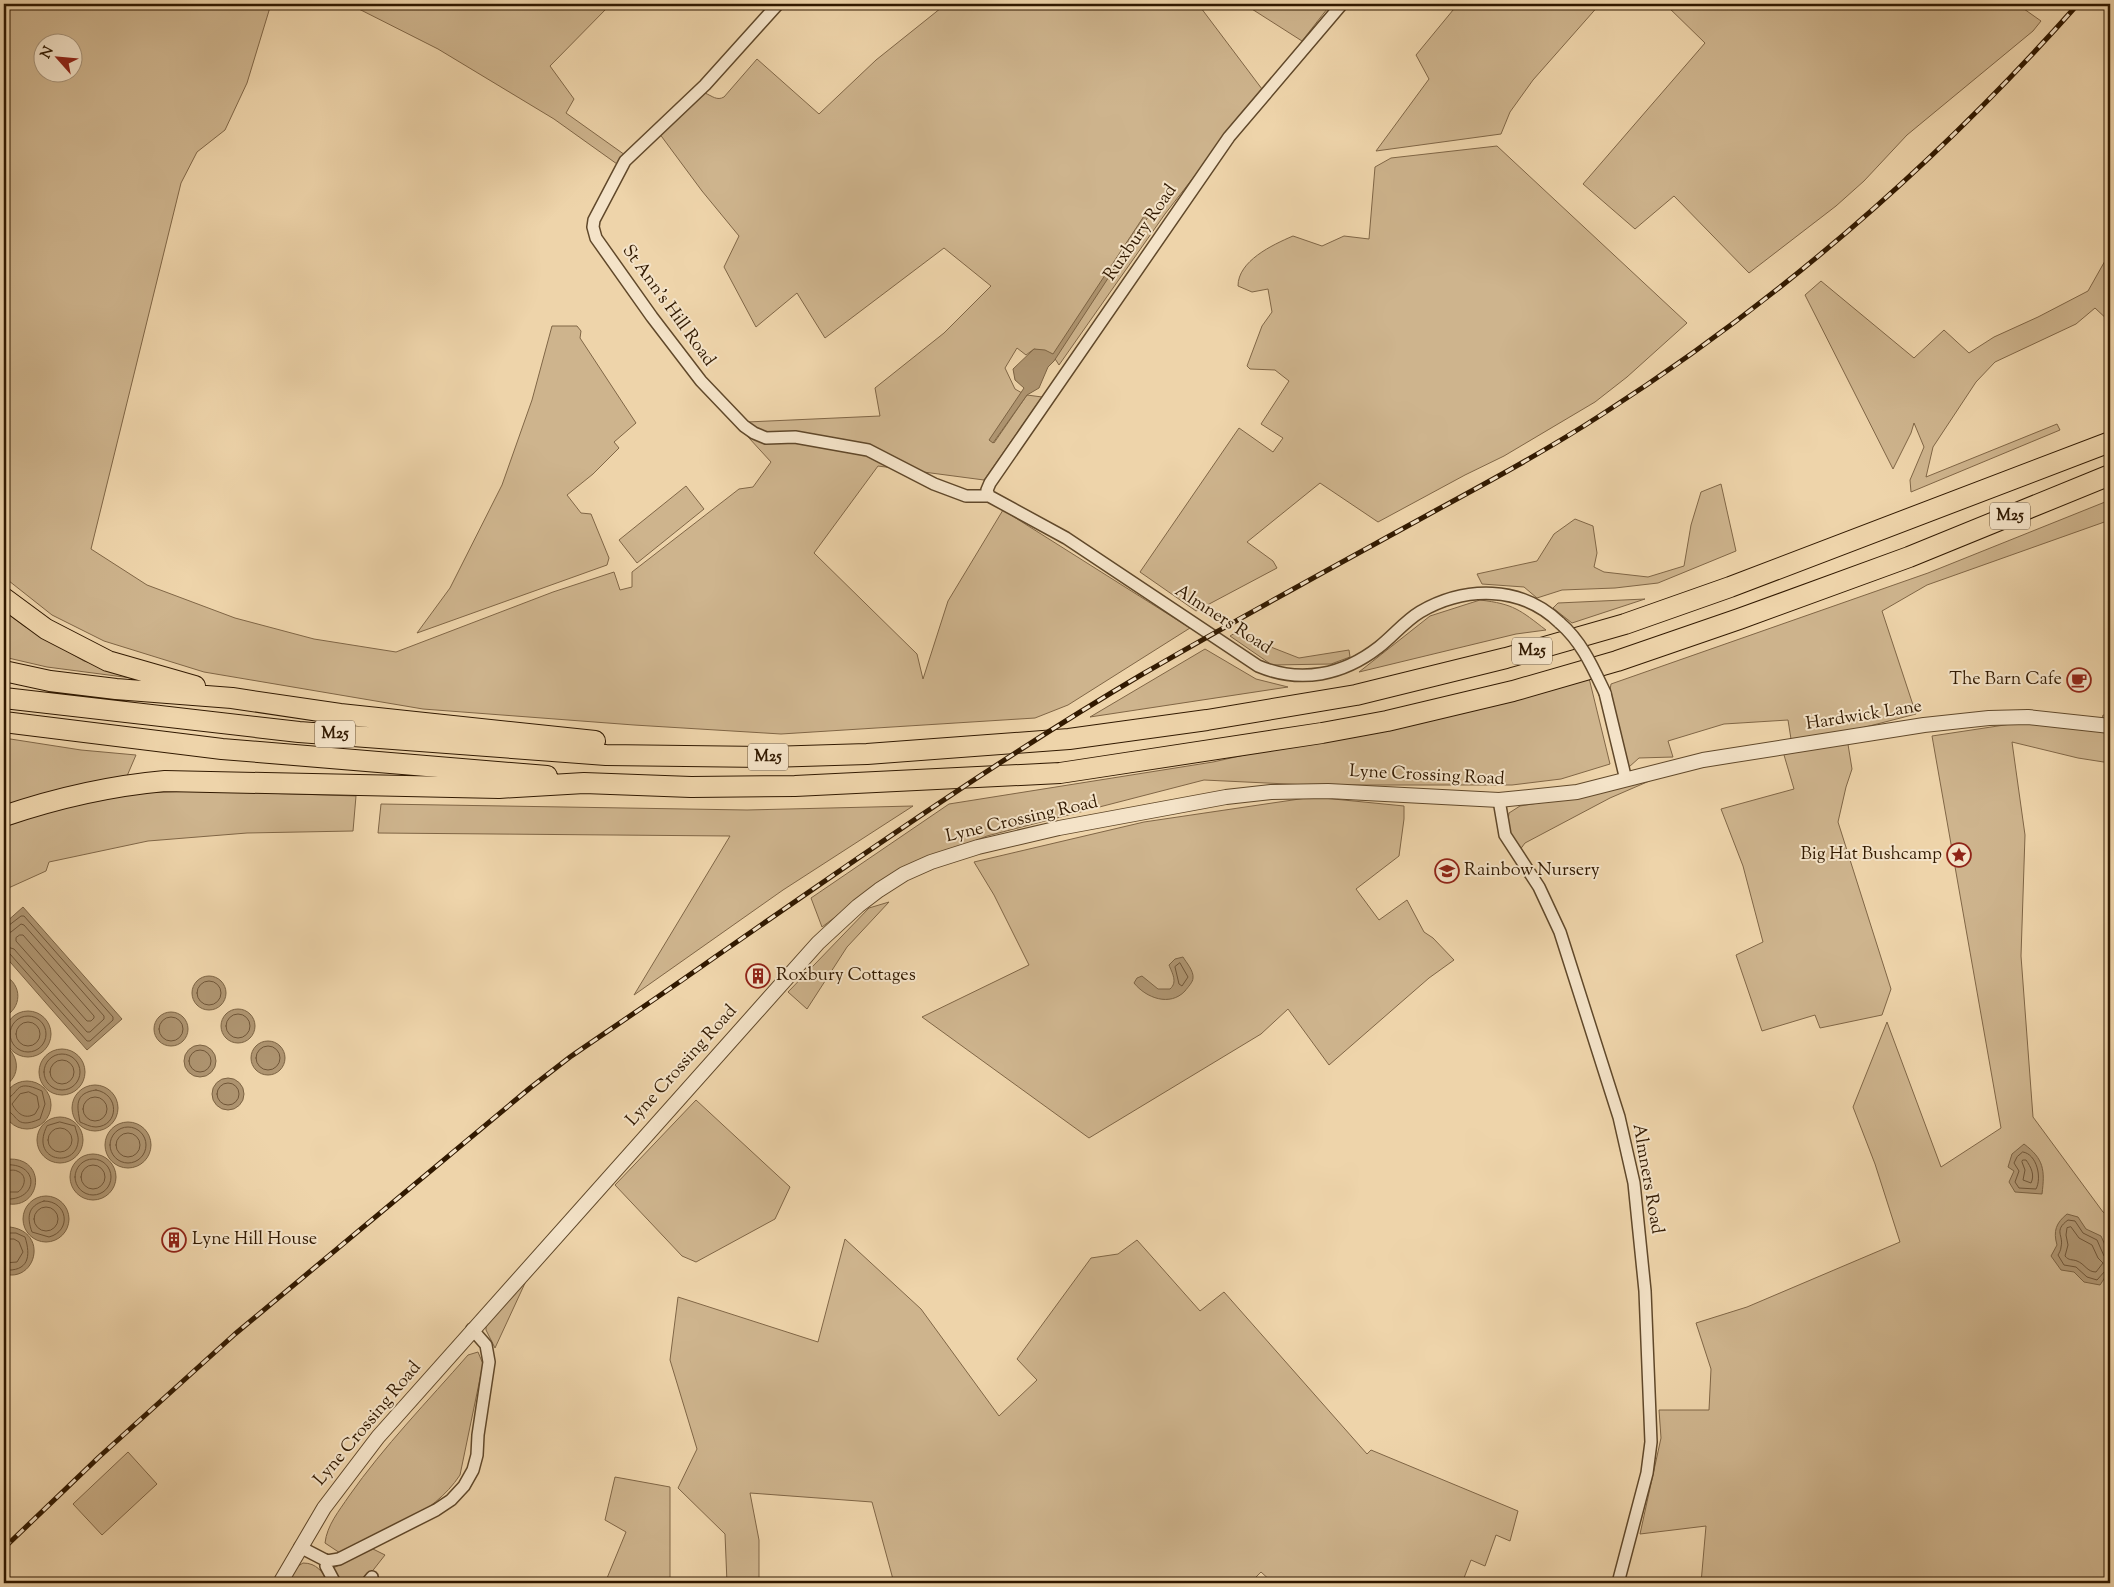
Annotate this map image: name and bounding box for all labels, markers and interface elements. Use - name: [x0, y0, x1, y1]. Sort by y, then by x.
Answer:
- north arrow: [32, 32, 82, 82]
- text: N: [37, 43, 60, 63]
- street label: Ruxbury Road: [1098, 179, 1184, 287]
- street label: St Ann's Hill Road: [615, 240, 721, 372]
- road number: M25: [1990, 502, 2030, 530]
- street label: Almners Road: [1169, 579, 1277, 661]
- road number: M25: [1512, 637, 1552, 664]
- place label: The Barn Cafe: [1949, 667, 2062, 693]
- cafe icon: The Barn Cafe: [2066, 667, 2092, 693]
- street label: Hardwick Lane: [1804, 694, 1924, 738]
- road number: M25: [315, 721, 355, 748]
- road number: M25: [748, 744, 788, 770]
- street label: Lyne Crossing Road: [1349, 759, 1505, 793]
- street label: Lyne Crossing Road: [943, 790, 1101, 850]
- place label: Big Hat Bushcamp: [1800, 842, 1942, 868]
- place icon: Big Hat Bushcamp: [1946, 842, 1972, 868]
- school or university icon: Rainbow Nursery: [1434, 858, 1460, 884]
- place label: Rainbow Nursery: [1464, 858, 1600, 884]
- building icon: Roxbury Cottages: [745, 963, 771, 989]
- place label: Roxbury Cottages: [776, 963, 916, 989]
- street label: Lyne Crossing Road: [620, 999, 744, 1133]
- street label: Almners Road: [1625, 1122, 1669, 1236]
- building icon: Lyne Hill House: [161, 1227, 187, 1253]
- place label: Lyne Hill House: [192, 1227, 317, 1253]
- street label: Lyne Crossing Road: [308, 1356, 428, 1492]

